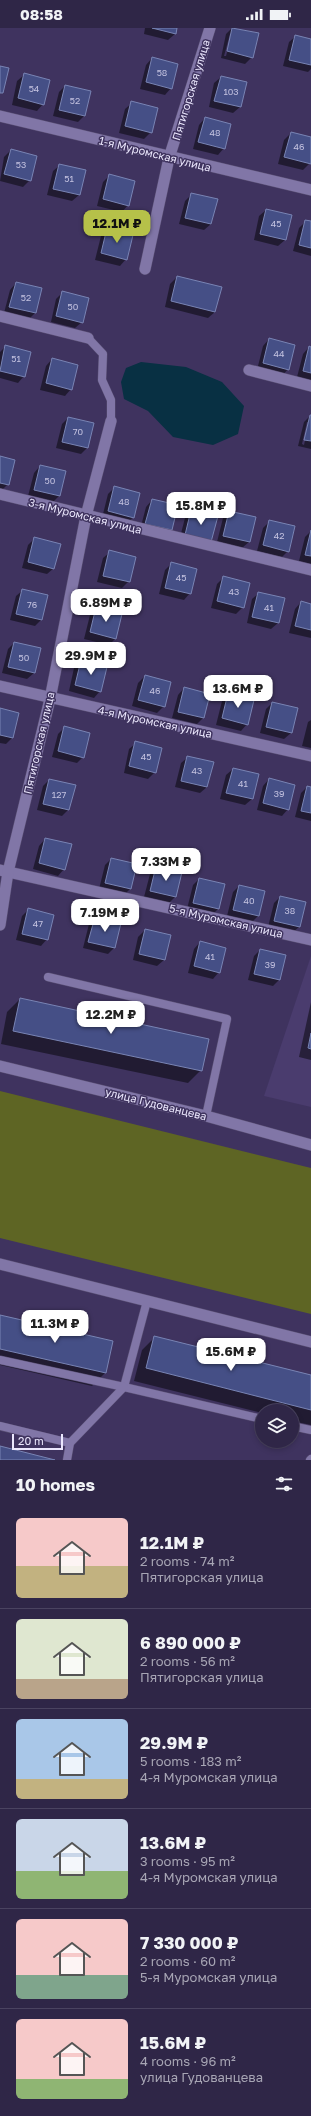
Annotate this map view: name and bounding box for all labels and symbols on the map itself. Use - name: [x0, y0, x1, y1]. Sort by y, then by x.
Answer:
- street label: Пятигорская улица: [169, 38, 212, 142]
- house number: 58: [157, 67, 167, 78]
- house number: 54: [29, 83, 40, 94]
- house number: 103: [223, 86, 239, 97]
- house number: 52: [70, 95, 80, 106]
- house number: 48: [210, 127, 220, 138]
- street label: 1-я Муромская улица: [98, 133, 213, 174]
- house number: 46: [294, 141, 304, 152]
- house number: 53: [16, 159, 26, 170]
- house number: 51: [64, 173, 74, 184]
- pin: 12.1M ₽: [80, 210, 154, 244]
- house number: 45: [271, 218, 281, 229]
- house number: 52: [21, 292, 31, 303]
- house number: 50: [68, 301, 79, 312]
- house number: 44: [274, 348, 285, 359]
- house number: 51: [11, 353, 21, 364]
- house number: 70: [73, 426, 84, 437]
- house number: 50: [45, 475, 56, 486]
- pin: 15.8M ₽: [164, 492, 238, 526]
- street label: 3-я Муромская улица: [27, 495, 143, 536]
- house number: 48: [119, 496, 129, 507]
- house number: 42: [274, 530, 284, 541]
- house number: 45: [176, 572, 186, 583]
- house number: 43: [229, 586, 239, 597]
- pin: 6.89M ₽: [69, 589, 143, 623]
- house number: 76: [27, 599, 37, 610]
- house number: 41: [264, 602, 275, 613]
- pin: 29.9M ₽: [54, 642, 128, 676]
- house number: 50: [19, 652, 30, 663]
- pin: 13.6M ₽: [201, 675, 275, 709]
- house number: 46: [150, 685, 160, 696]
- street label: Пятигорская улица: [20, 690, 57, 795]
- street label: 4-я Муромская улица: [97, 703, 213, 740]
- house number: 45: [141, 751, 151, 762]
- house number: 43: [192, 765, 202, 776]
- house number: 41: [238, 778, 249, 789]
- house number: 39: [274, 788, 284, 799]
- house number: 127: [52, 789, 66, 800]
- pin: 7.33M ₽: [129, 848, 203, 882]
- house number: 40: [243, 895, 255, 906]
- pin: 7.19M ₽: [68, 899, 142, 933]
- street label: 5-я Муромская улица: [168, 901, 284, 940]
- house number: 38: [285, 905, 295, 916]
- house number: 47: [33, 918, 43, 929]
- house number: 41: [205, 951, 216, 962]
- house number: 39: [265, 959, 275, 970]
- pin: 12.2M ₽: [74, 1001, 148, 1035]
- street label: улица Гудованцева: [104, 1085, 208, 1122]
- pin: 11.3M ₽: [18, 1310, 92, 1344]
- pin: 15.6M ₽: [194, 1338, 268, 1372]
- scale bar: [12, 1432, 63, 1451]

